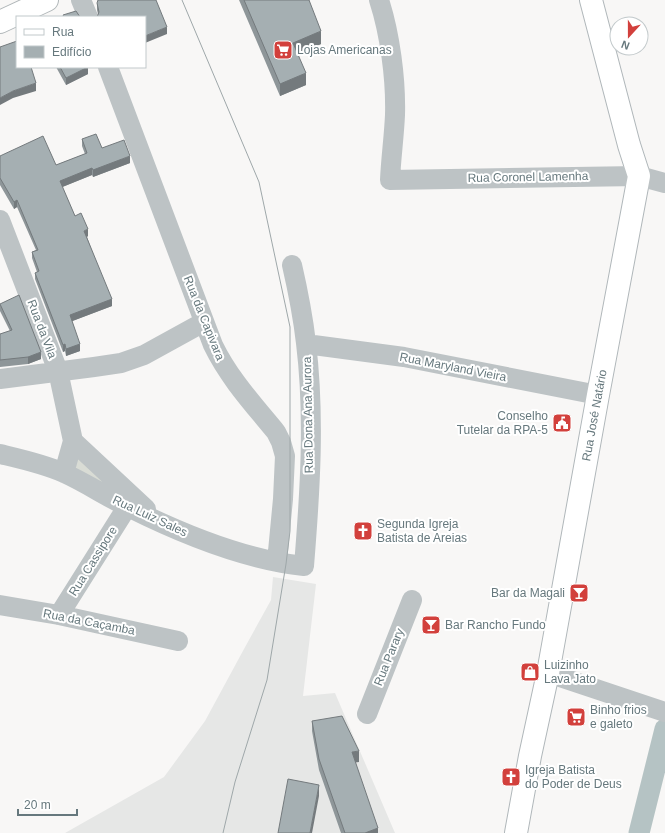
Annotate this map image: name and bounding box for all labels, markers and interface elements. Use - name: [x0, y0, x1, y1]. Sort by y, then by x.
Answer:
- legend: [16, 16, 146, 68]
- north arrow: [609, 16, 649, 56]
- text: Rua: [52, 25, 74, 39]
- text: N: [620, 38, 631, 52]
- supermarket icon: Lojas Americanas: [272, 39, 294, 61]
- place label: Lojas Americanas: [297, 43, 392, 57]
- text: Edifício: [52, 45, 92, 59]
- street label: Rua Coronel Lamenha: [468, 169, 589, 185]
- street label: Rua da Capivara: [181, 274, 227, 363]
- street label: Rua da Vila: [24, 298, 60, 361]
- street label: Rua Maryland Vieira: [398, 350, 508, 384]
- street label: Rua Dona Ana Aurora: [300, 356, 316, 473]
- street label: Rua José Natário: [579, 368, 610, 462]
- place label: Conselho Tutelar da RPA-5: [457, 409, 548, 437]
- public building icon: Conselho Tutelar da RPA-5: [551, 412, 573, 434]
- street label: Rua Luiz Sales: [110, 493, 190, 539]
- place label: Segunda Igreja Batista de Areias: [377, 517, 467, 545]
- church icon: Segunda Igreja Batista de Areias: [352, 520, 374, 542]
- street label: Rua Cassipore: [66, 523, 120, 598]
- bar icon: Bar da Magali: [568, 582, 590, 604]
- place label: Bar da Magali: [491, 586, 565, 600]
- street label: Rua da Caçamba: [42, 606, 136, 638]
- bar icon: Bar Rancho Fundo: [420, 614, 442, 636]
- place label: Bar Rancho Fundo: [445, 618, 546, 632]
- street label: Rua Parary: [371, 626, 407, 688]
- place label: Luizinho Lava Jato: [544, 658, 596, 686]
- shop icon: Luizinho Lava Jato: [519, 661, 541, 683]
- place label: Binho frios e galeto: [590, 703, 647, 731]
- supermarket icon: Binho frios e galeto: [565, 706, 587, 728]
- place label: Igreja Batista do Poder de Deus: [525, 763, 622, 791]
- church icon: Igreja Batista do Poder de Deus: [500, 766, 522, 788]
- scale bar: [18, 791, 77, 817]
- text: 20 m: [24, 798, 51, 812]

